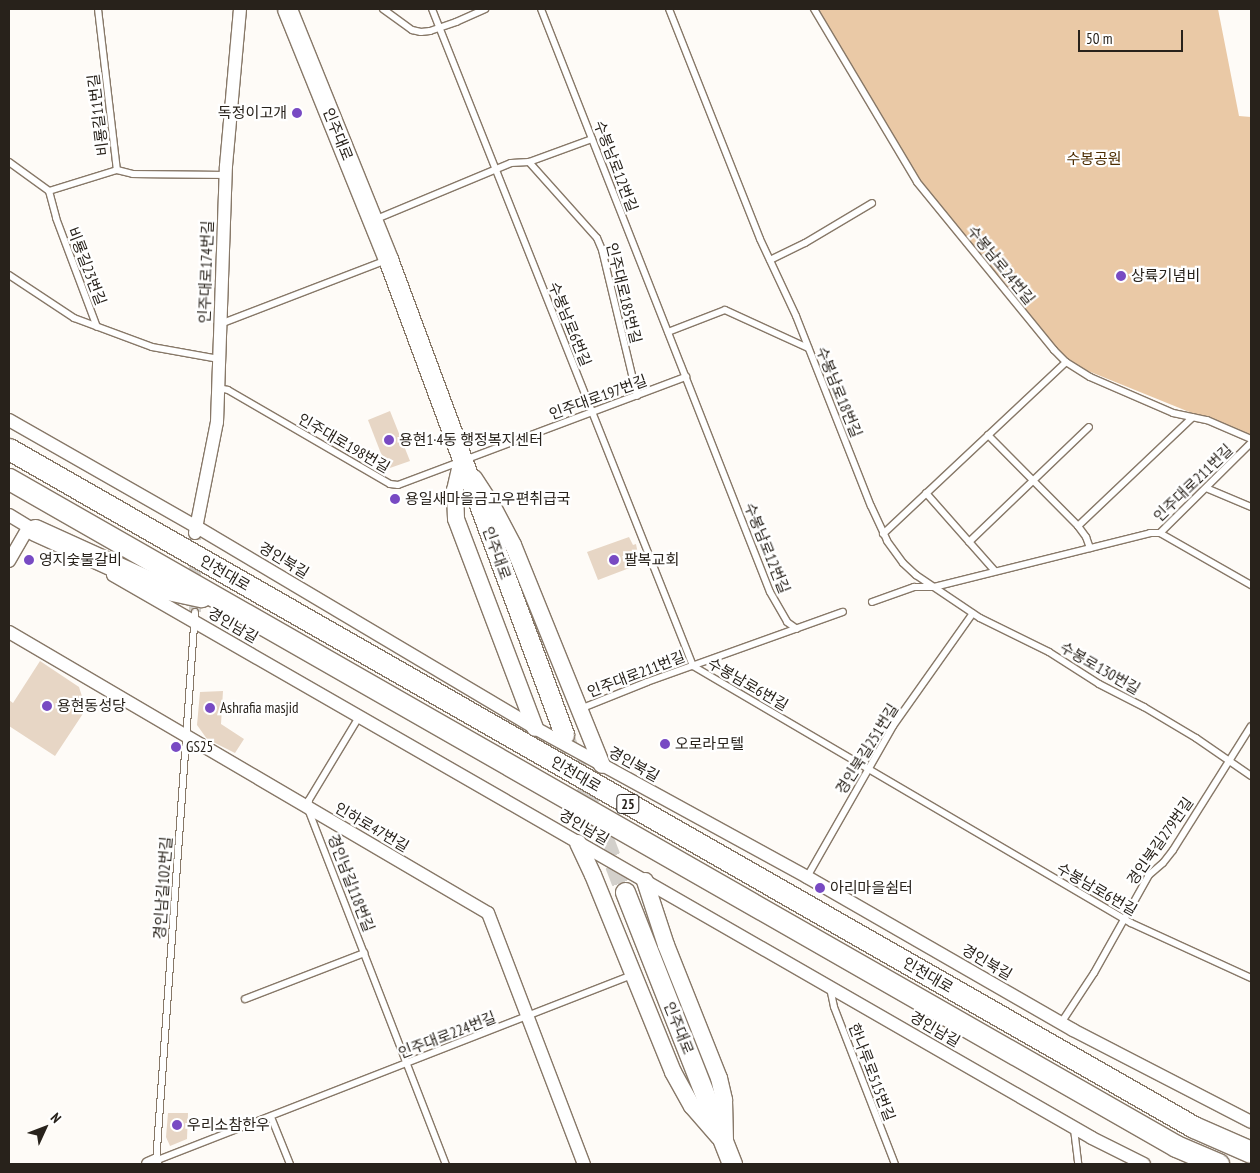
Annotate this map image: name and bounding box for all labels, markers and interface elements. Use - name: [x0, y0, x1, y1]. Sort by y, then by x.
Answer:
- scale bar: [1080, 20, 1185, 52]
- text: 50 m: [1086, 29, 1112, 48]
- street label: 비룡길11번길: [84, 73, 112, 157]
- place label: 독정이고개: [218, 104, 287, 122]
- street label: 인주대로: [319, 105, 357, 163]
- marker: 독정이고개: [291, 107, 303, 119]
- street label: 수봉남로12번길: [590, 118, 642, 214]
- park label: 수봉공원: [1066, 150, 1122, 168]
- street label: 인주대로174번길: [195, 220, 217, 324]
- street label: 수봉남로24번길: [964, 222, 1038, 308]
- street label: 비룡길23번길: [64, 224, 110, 308]
- street label: 인주대로185번길: [603, 241, 645, 345]
- place label: 상륙기념비: [1131, 267, 1200, 285]
- marker: 상륙기념비: [1115, 270, 1127, 282]
- street label: 수봉남로6번길: [545, 279, 595, 369]
- street label: 수봉남로18번길: [813, 344, 865, 440]
- street label: 인주대로197번길: [547, 371, 649, 423]
- street label: 인주대로198번길: [295, 409, 393, 477]
- place label: 용현1·4동 행정복지센터: [399, 431, 543, 449]
- marker: 용현1·4동 행정복지센터: [383, 434, 395, 446]
- street label: 인주대로211번길: [1150, 441, 1236, 525]
- place label: 용일새마을금고우편취급국: [405, 490, 571, 508]
- marker: 용일새마을금고우편취급국: [389, 493, 401, 505]
- street label: 수봉남로12번길: [741, 500, 793, 596]
- street label: 인주대로: [479, 524, 515, 582]
- street label: 경인북길: [256, 538, 312, 582]
- place label: 영지숯불갈비: [39, 551, 122, 569]
- street label: 인천대로: [197, 551, 253, 595]
- place label: 팔복교회: [624, 551, 679, 569]
- marker: 영지숯불갈비: [23, 554, 35, 566]
- marker: 팔복교회: [608, 554, 620, 566]
- street label: 경인남길: [205, 603, 261, 647]
- street label: 수봉로130번길: [1057, 638, 1143, 698]
- street label: 인주대로211번길: [585, 647, 687, 701]
- street label: 수봉남로6번길: [705, 654, 791, 714]
- place label: 용현동성당: [57, 697, 126, 715]
- place label: Ashrafia masjid: [220, 699, 298, 717]
- marker: 용현동성당: [41, 700, 53, 712]
- street label: 경인북길251번길: [832, 701, 902, 797]
- marker: Ashrafia masjid: [204, 702, 216, 714]
- place label: 오로라모텔: [675, 735, 744, 753]
- place label: GS25: [186, 738, 213, 756]
- marker: 오로라모텔: [659, 738, 671, 750]
- marker: GS25: [170, 741, 182, 753]
- street label: 경인북길: [605, 743, 663, 785]
- street label: 인천대로: [548, 752, 604, 796]
- road number: 25: [616, 792, 640, 816]
- street label: 경인북길279번길: [1123, 794, 1197, 888]
- street label: 인하로47번길: [332, 799, 412, 855]
- street label: 경인남길: [556, 805, 612, 849]
- street label: 경인남길118번길: [324, 832, 378, 934]
- street label: 경인남길102번길: [150, 836, 176, 940]
- street label: 수봉남로6번길: [1054, 859, 1140, 919]
- place label: 아리마을쉼터: [830, 879, 913, 897]
- marker: 아리마을쉼터: [814, 882, 826, 894]
- street label: 경인북길: [959, 940, 1015, 984]
- street label: 인천대로: [900, 953, 956, 997]
- street label: 인주대로: [660, 999, 698, 1057]
- street label: 경인남길: [907, 1007, 963, 1051]
- street label: 인주대로224번길: [396, 1008, 498, 1062]
- street label: 한나루로515번길: [845, 1021, 899, 1123]
- north arrow: [20, 1103, 70, 1153]
- text: N: [47, 1109, 65, 1127]
- place label: 우리소참한우: [187, 1116, 270, 1134]
- marker: 우리소참한우: [171, 1119, 183, 1131]

